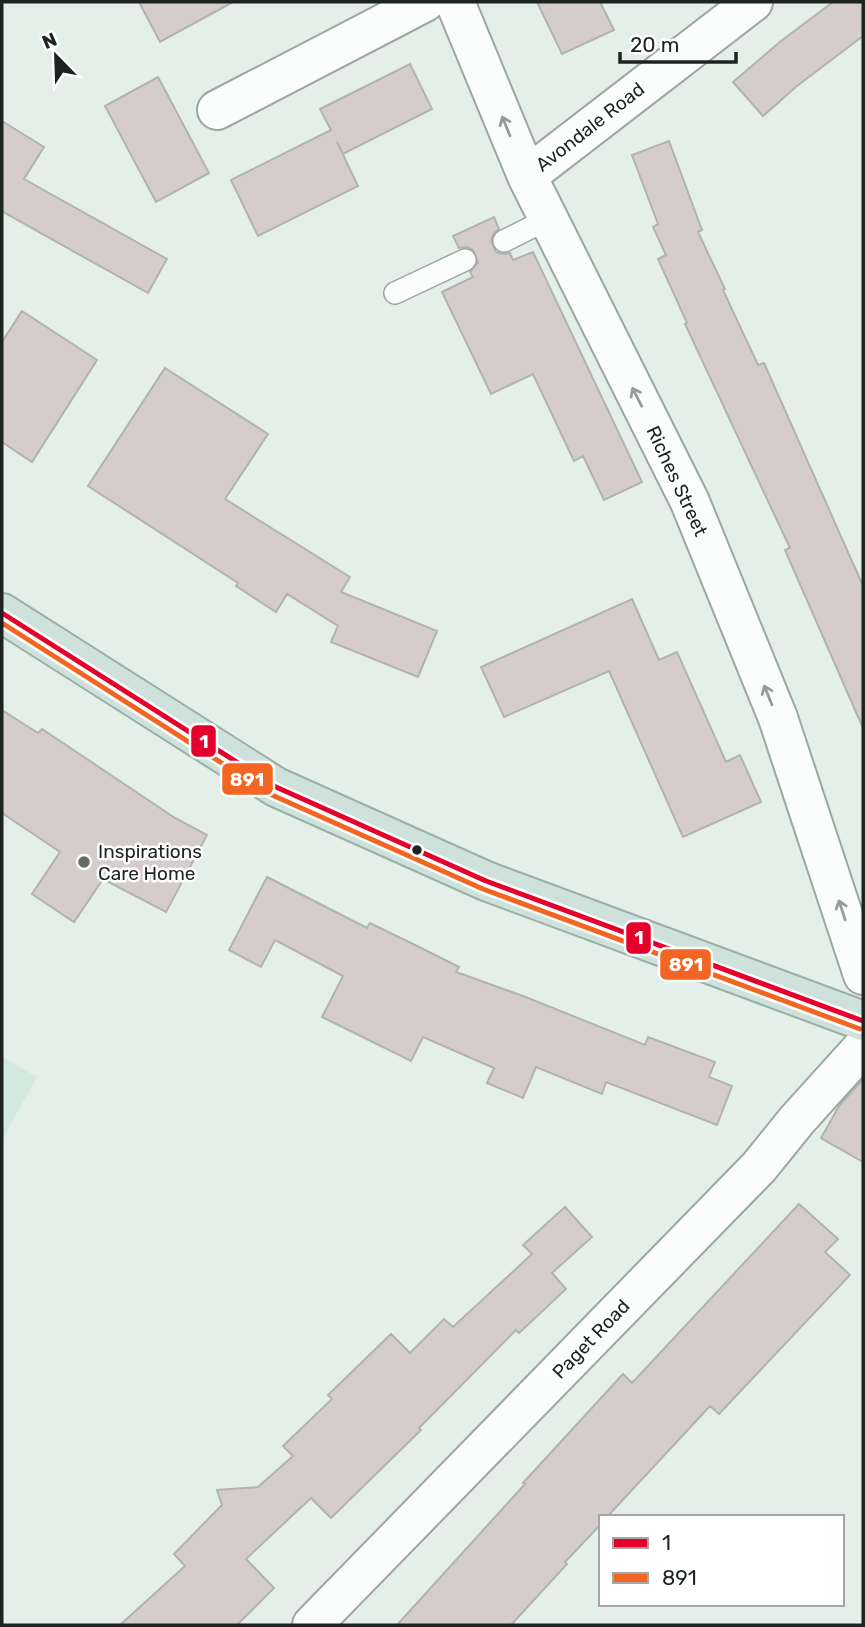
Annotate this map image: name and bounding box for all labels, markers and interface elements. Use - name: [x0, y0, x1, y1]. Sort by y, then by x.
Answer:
- north arrow: [21, 21, 91, 91]
- scale bar: [620, 21, 736, 65]
- text: N: [39, 28, 60, 54]
- text: 20 m: [630, 32, 679, 57]
- street label: Avondale Road: [531, 77, 649, 177]
- one-way arrow: [499, 116, 512, 138]
- one-way arrow: [630, 387, 644, 408]
- street label: Riches Street: [641, 422, 713, 540]
- one-way arrow: [761, 684, 774, 706]
- line badge: 1: [190, 724, 217, 758]
- text: 1: [199, 730, 209, 753]
- line badge: 891: [221, 762, 274, 796]
- text: 891: [230, 768, 264, 791]
- place label: Inspirations Care Home: [98, 840, 202, 885]
- unlabelled marker: [410, 843, 424, 857]
- marker: Inspirations Care Home: [76, 854, 92, 870]
- one-way arrow: [835, 899, 848, 921]
- line badge: 1: [625, 921, 652, 955]
- text: 1: [634, 926, 644, 949]
- line badge: 891: [659, 948, 712, 981]
- text: 891: [669, 953, 703, 976]
- street label: Paget Road: [547, 1294, 635, 1384]
- legend: [599, 1515, 844, 1606]
- text: 1: [662, 1530, 671, 1555]
- text: 891: [662, 1565, 697, 1590]

